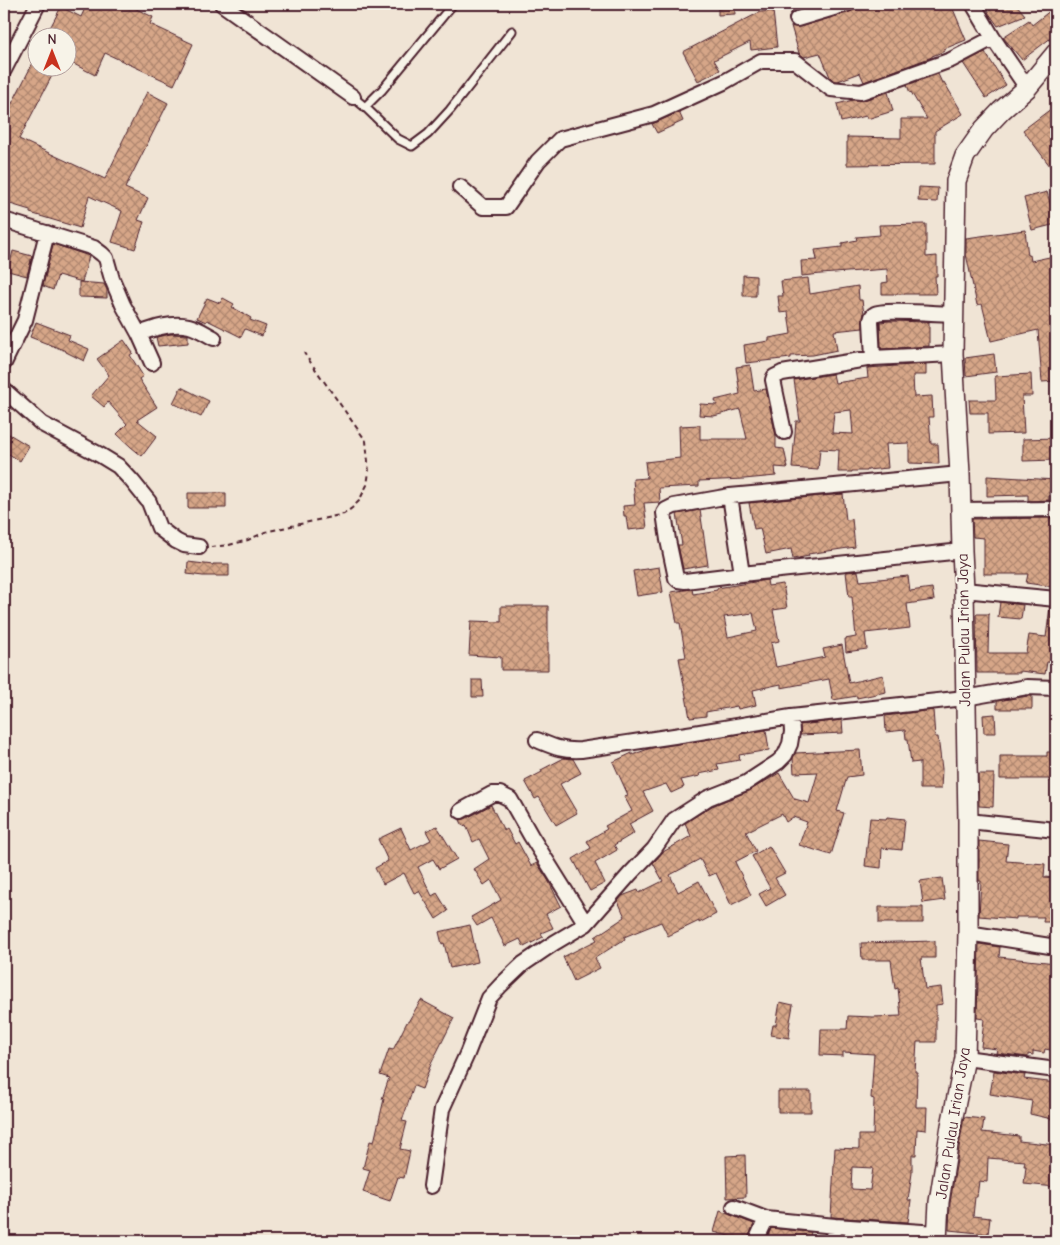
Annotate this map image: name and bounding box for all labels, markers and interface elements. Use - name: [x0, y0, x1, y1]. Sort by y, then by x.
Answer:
- north arrow: [28, 28, 78, 78]
- text: N: [47, 31, 57, 48]
- street label: Jalan Pulau Irian Jaya: [954, 553, 974, 707]
- street label: Jalan Pulau Irian Jaya: [932, 1046, 974, 1200]

